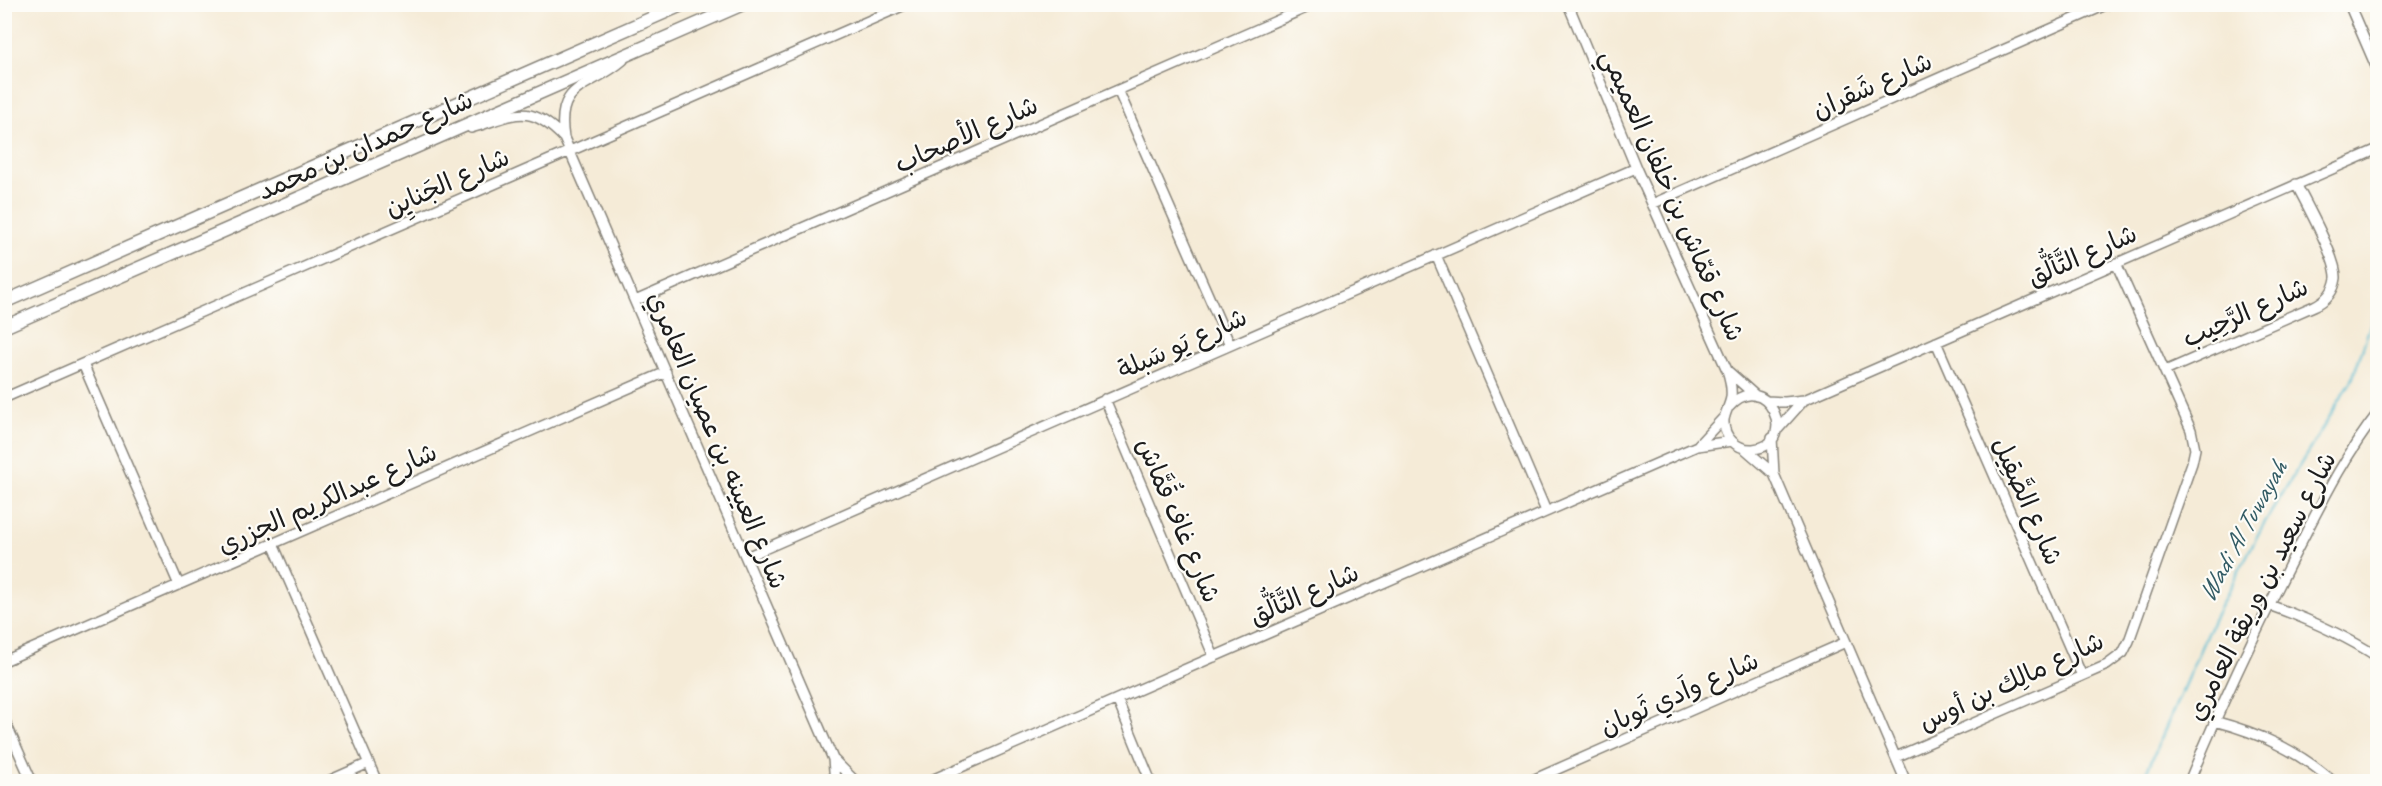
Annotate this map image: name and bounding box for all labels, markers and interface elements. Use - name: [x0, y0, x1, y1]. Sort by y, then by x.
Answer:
- street label: شارع قمّاش بن خلفان العميمي: [1588, 44, 1752, 349]
- street label: شارع شَقران: [1807, 44, 1938, 127]
- street label: شارع حمدان بن محمد: [252, 83, 479, 209]
- street label: شارع الأصحاب: [889, 86, 1043, 182]
- street label: شارع الجَنايِن: [380, 140, 516, 228]
- street label: شارع التَّألُّق: [2019, 209, 2142, 295]
- street label: شارع الرَّحِيب: [2177, 270, 2314, 356]
- street label: شارع العيينه بن عصيان العامري: [638, 287, 795, 595]
- street label: شارع يَو سَبلة: [1112, 300, 1252, 388]
- street label: شارع غاف قُمَّاش: [1128, 431, 1231, 608]
- street label: شارع الصَّقِيل: [1984, 432, 2070, 571]
- street label: شارع عبدالكريم الجزري: [212, 435, 443, 564]
- street label: شارع سعيد بن وريقة العامري: [2179, 446, 2346, 727]
- water label: Wadi Al Tuwayah: [2189, 453, 2295, 607]
- street label: شارع التَّألُّق: [1241, 548, 1364, 634]
- street label: شارع مالِك بن أوس: [1913, 624, 2109, 740]
- street label: شارع واَدي ثَوبان: [1594, 643, 1765, 745]

